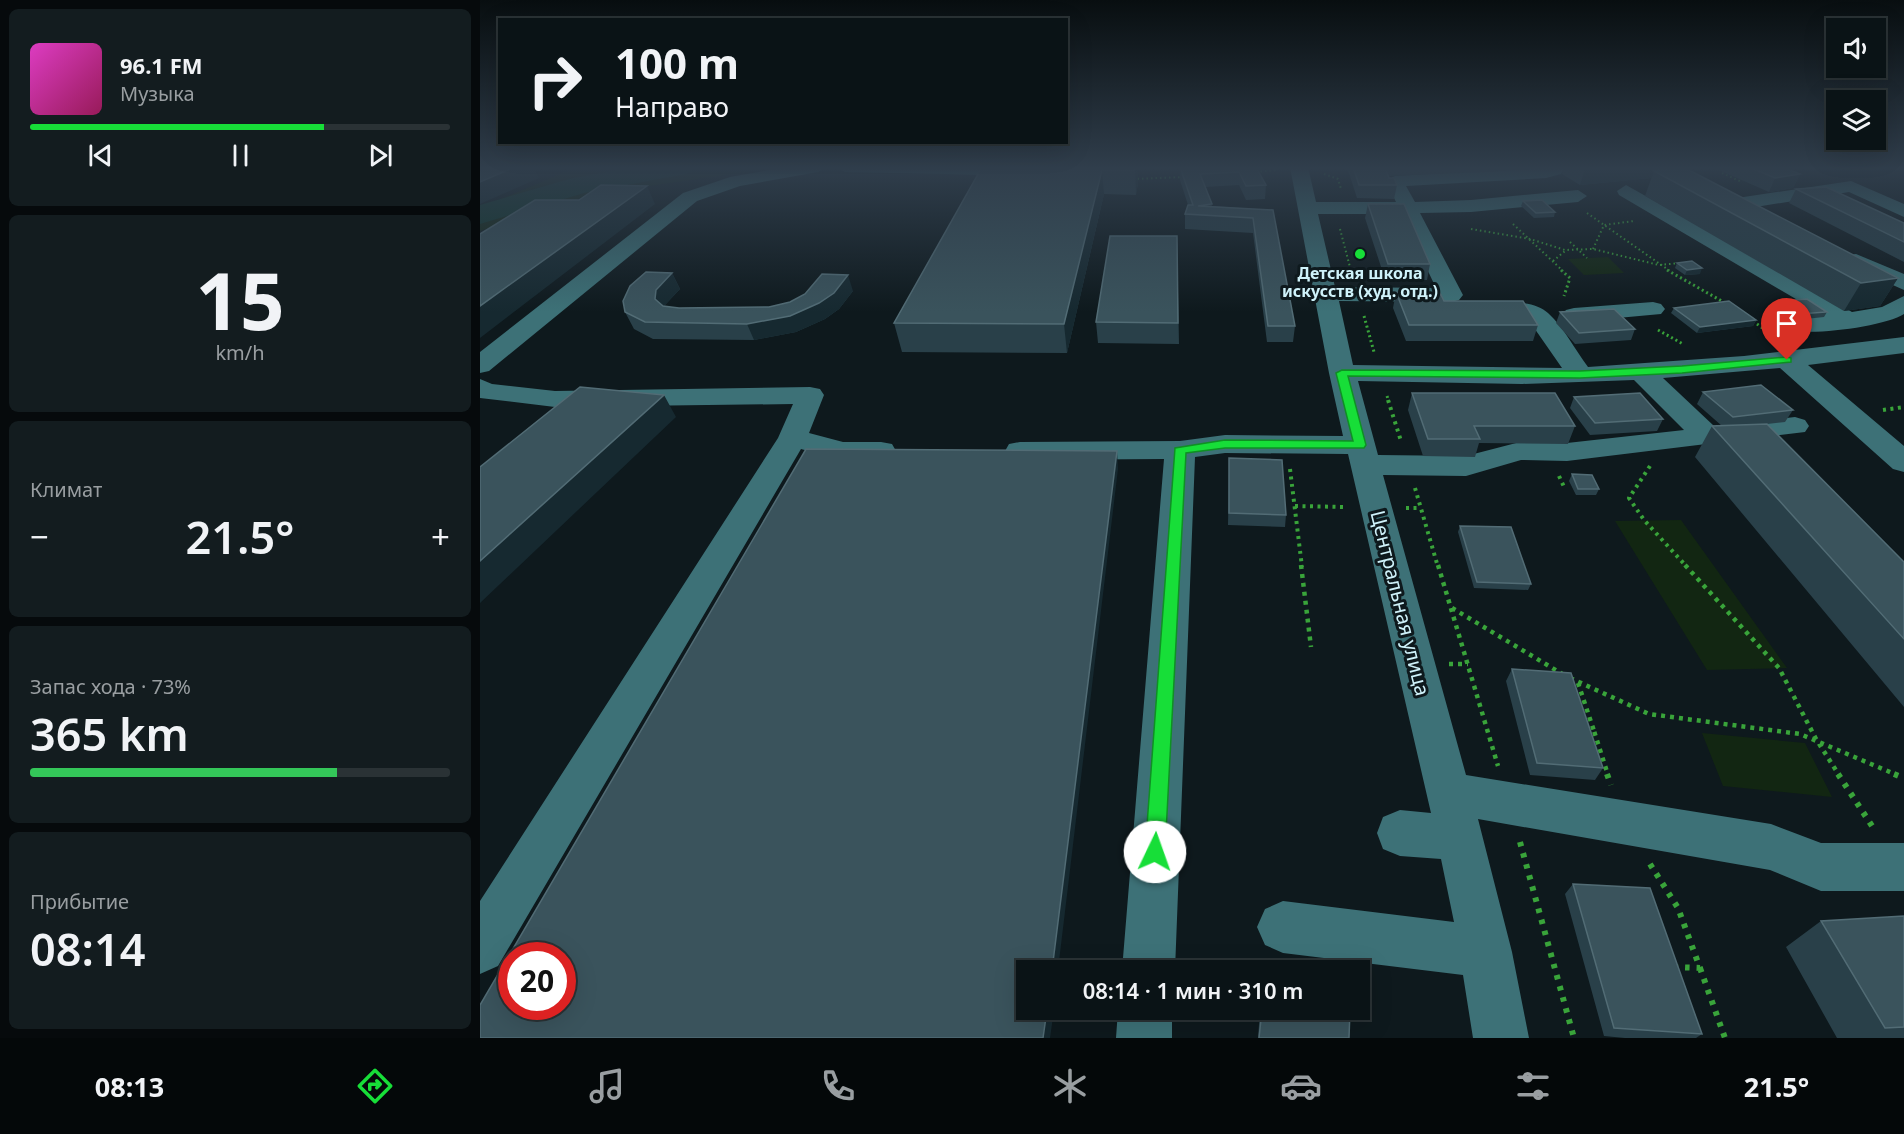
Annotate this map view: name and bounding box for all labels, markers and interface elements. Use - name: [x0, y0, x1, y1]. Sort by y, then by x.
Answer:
- map controls: [1826, 18, 1886, 150]
- button: sound: [1826, 18, 1886, 78]
- text: 100 m: [615, 34, 739, 91]
- icon: right: [516, 42, 594, 120]
- text: 96.1 FM: [120, 50, 202, 80]
- text: Музыка: [120, 80, 195, 107]
- text: Направо: [615, 88, 729, 125]
- button: layers: [1826, 90, 1886, 150]
- icon: previous: [84, 139, 117, 172]
- icon: pause: [224, 139, 257, 172]
- icon: next: [364, 139, 397, 172]
- text: 15: [195, 247, 285, 353]
- marker: Детская школа искусств (худ. отд.): [1353, 247, 1367, 261]
- place label: Детская школа искусств (худ. отд.): [1282, 262, 1438, 302]
- pin: [1761, 298, 1812, 360]
- icon: arrive: [1770, 307, 1803, 340]
- text: km/h: [215, 339, 265, 366]
- text: Климат: [30, 476, 102, 503]
- text: 21.5°: [186, 506, 294, 567]
- street label: Центральная улица: [1364, 507, 1437, 698]
- text: −: [30, 514, 49, 559]
- text: +: [431, 514, 450, 559]
- text: Запас хода · 73%: [30, 673, 191, 700]
- text: 365 km: [30, 703, 189, 764]
- position arrow: [1123, 820, 1187, 884]
- text: Прибытие: [30, 888, 129, 915]
- text: 08:14: [30, 918, 145, 979]
- speed limit sign: 20: [498, 942, 576, 1020]
- text: 08:14 · 1 мин · 310 m: [1083, 975, 1303, 1005]
- icon: directions: [354, 1065, 396, 1107]
- icon: music: [586, 1065, 628, 1107]
- icon: phone: [817, 1065, 859, 1107]
- icon: climate: [1049, 1065, 1091, 1107]
- icon: car: [1280, 1065, 1322, 1107]
- icon: filters: [1512, 1065, 1554, 1107]
- text: 08:13: [95, 1068, 164, 1105]
- text: 21.5°: [1744, 1068, 1809, 1105]

